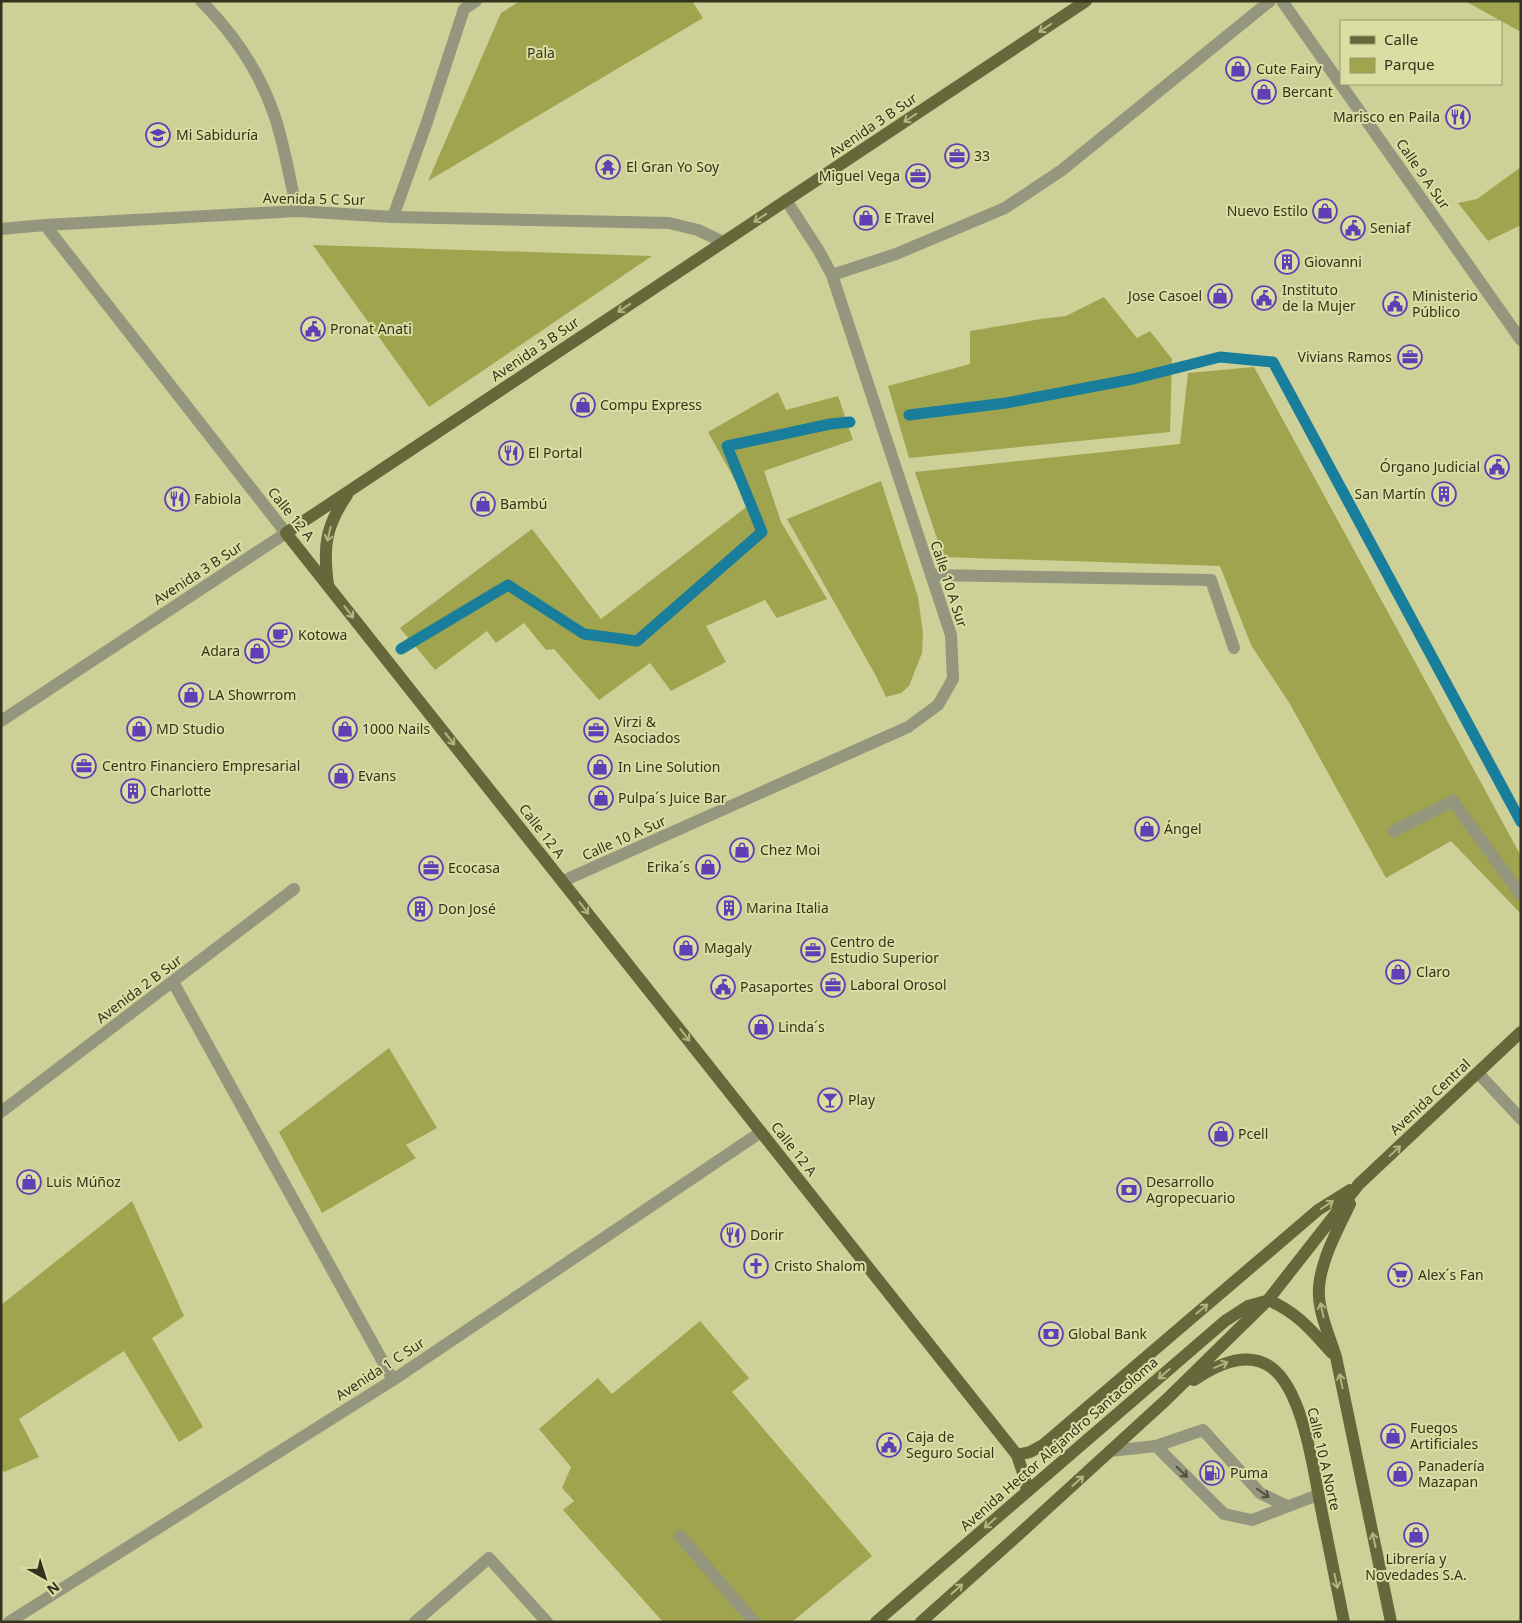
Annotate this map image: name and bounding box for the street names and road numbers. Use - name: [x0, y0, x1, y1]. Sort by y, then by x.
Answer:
- street label: Avenida 3 B Sur: [825, 88, 921, 161]
- street label: Calle 9 A Sur: [1392, 135, 1455, 213]
- street label: Avenida 5 C Sur: [263, 188, 366, 209]
- street label: Avenida 3 B Sur: [487, 312, 583, 385]
- street label: Calle 12 A: [264, 483, 319, 545]
- street label: Avenida 3 B Sur: [149, 536, 246, 609]
- street label: Calle 10 A Sur: [927, 538, 972, 630]
- street label: Calle 12 A: [515, 800, 570, 862]
- street label: Calle 10 A Sur: [579, 811, 669, 864]
- street label: Avenida 2 B Sur: [92, 950, 186, 1027]
- street label: Avenida Central: [1385, 1054, 1474, 1139]
- street label: Calle 12 A: [767, 1118, 822, 1180]
- street label: Avenida 1 C Sur: [332, 1333, 428, 1404]
- street label: Avenida Hector Alejandro Santacoloma: [956, 1352, 1162, 1535]
- street label: Calle 10 A Norte: [1303, 1405, 1346, 1513]

